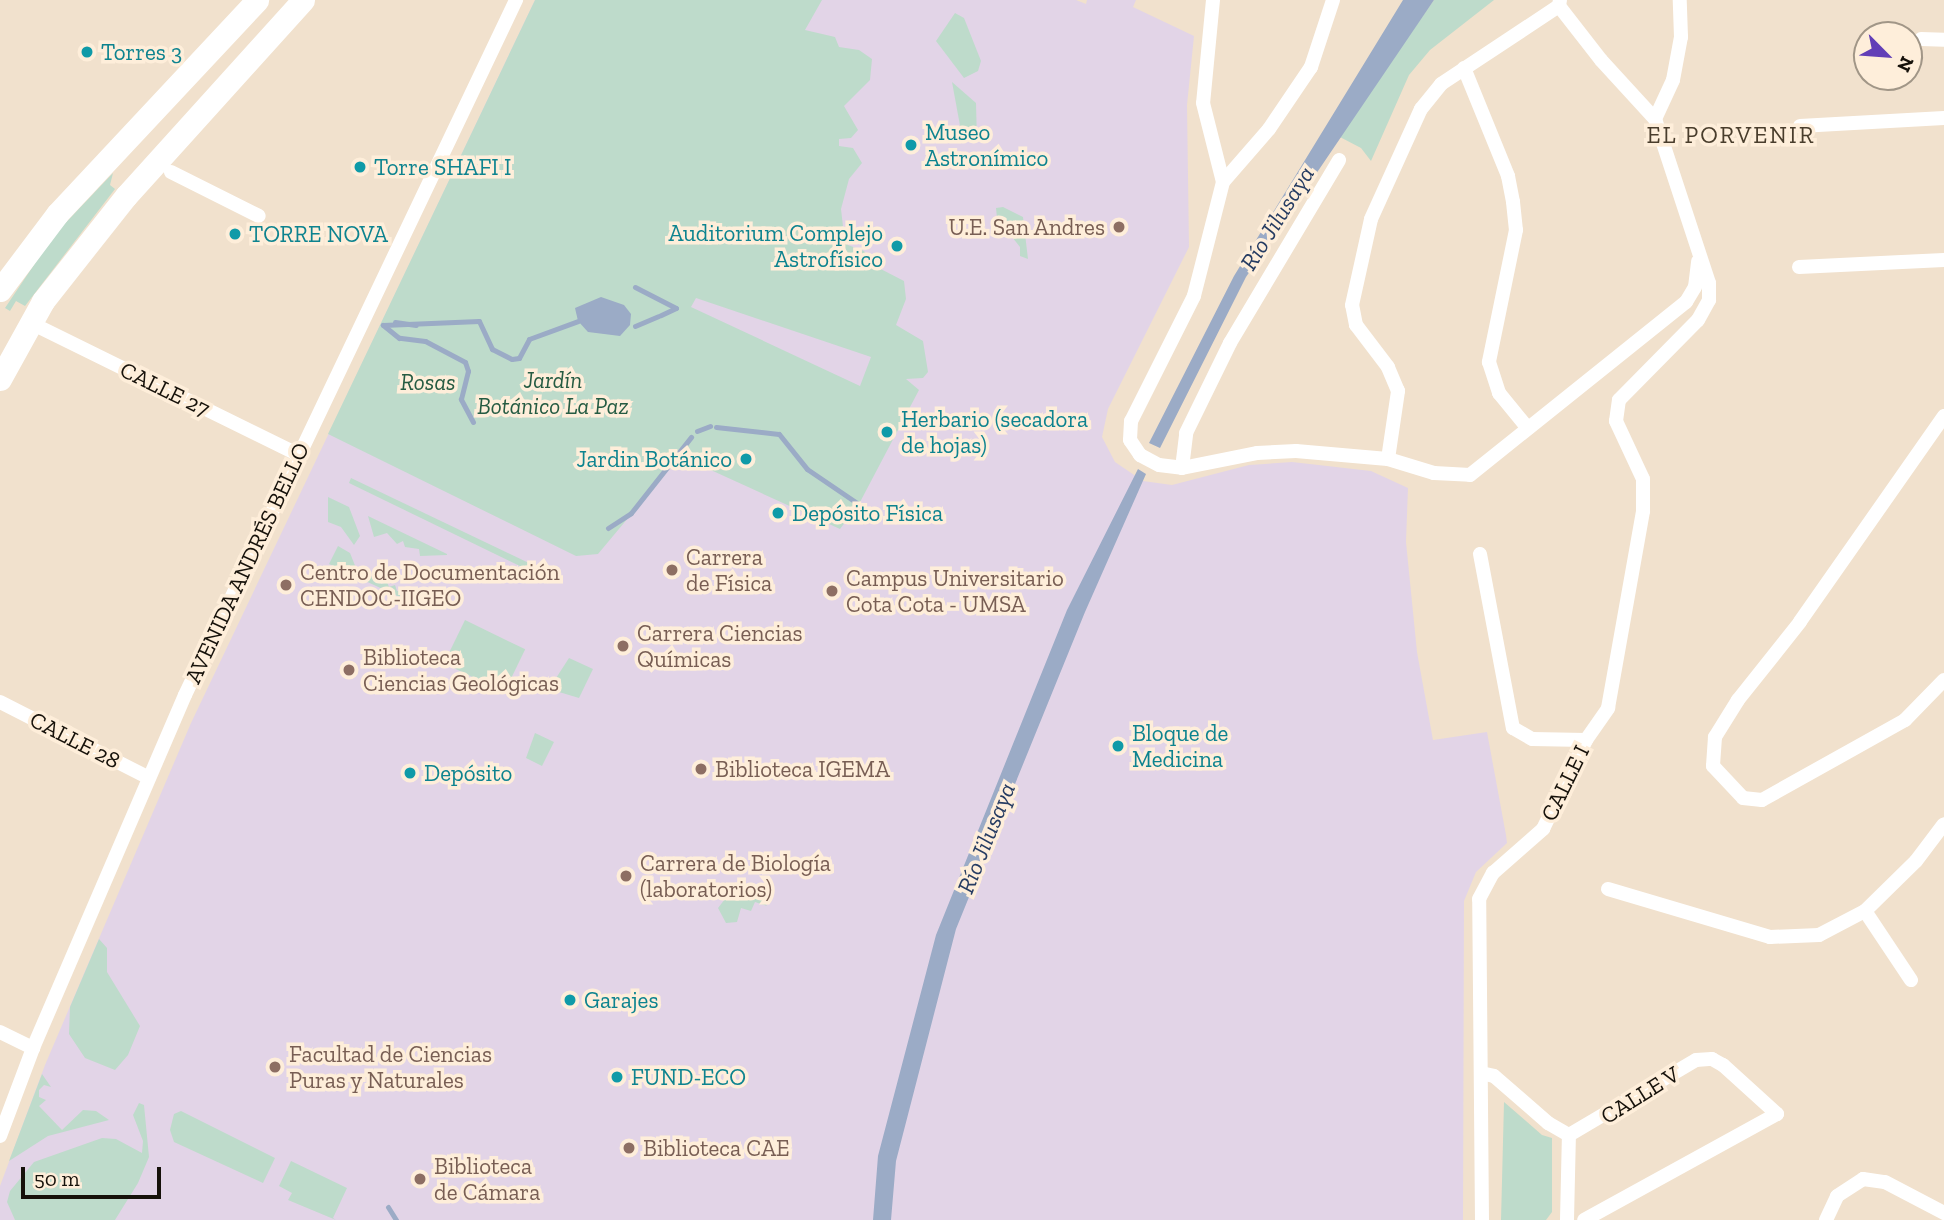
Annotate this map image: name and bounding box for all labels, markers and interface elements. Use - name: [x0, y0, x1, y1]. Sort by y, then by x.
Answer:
- north arrow: [1853, 21, 1923, 91]
- place label: Torres 3: [101, 38, 182, 66]
- marker: Torres 3: [79, 44, 95, 60]
- text: N: [1892, 53, 1919, 76]
- place label: Museo Astronímico: [925, 118, 1048, 172]
- district label: EL PORVENIR: [1648, 121, 1814, 149]
- marker: Museo Astronímico: [903, 137, 919, 153]
- place label: Torre SHAFI I: [374, 153, 511, 181]
- marker: Torre SHAFI I: [352, 159, 368, 175]
- water label: Río Jilusaya: [1234, 161, 1320, 275]
- place label: U.E. San Andres: [948, 213, 1105, 241]
- place label: Auditorium Complejo Astrofísico: [668, 219, 883, 273]
- marker: U.E. San Andres: [1111, 219, 1127, 235]
- place label: TORRE NOVA: [249, 220, 388, 248]
- marker: TORRE NOVA: [227, 226, 243, 242]
- marker: Auditorium Complejo Astrofísico: [889, 238, 905, 254]
- street label: CALLE 27: [116, 355, 214, 423]
- park label: Jardín Botánico La Paz: [477, 366, 629, 420]
- park label: Rosas: [400, 368, 456, 396]
- place label: Herbario (secadora de hojas): [901, 405, 1088, 459]
- marker: Herbario (secadora de hojas): [879, 424, 895, 440]
- street label: AVENIDA ANDRÉS BELLO: [179, 437, 315, 689]
- place label: Jardin Botánico: [577, 445, 732, 473]
- marker: Jardin Botánico: [738, 451, 754, 467]
- place label: Depósito Física: [792, 499, 943, 527]
- marker: Depósito Física: [770, 505, 786, 521]
- place label: Carrera de Física: [686, 543, 772, 597]
- place label: Centro de Documentación CENDOC-IIGEO: [300, 558, 560, 612]
- marker: Carrera de Física: [664, 562, 680, 578]
- place label: Campus Universitario Cota Cota - UMSA: [846, 564, 1064, 618]
- marker: Centro de Documentación CENDOC-IIGEO: [278, 577, 294, 593]
- marker: Campus Universitario Cota Cota - UMSA: [824, 583, 840, 599]
- place label: Carrera Ciencias Químicas: [637, 619, 803, 673]
- marker: Carrera Ciencias Químicas: [615, 638, 631, 654]
- place label: Biblioteca Ciencias Geológicas: [363, 643, 559, 697]
- marker: Biblioteca Ciencias Geológicas: [341, 662, 357, 678]
- street label: CALLE 28: [25, 706, 125, 774]
- place label: Bloque de Medicina: [1132, 719, 1228, 773]
- marker: Bloque de Medicina: [1110, 738, 1126, 754]
- street label: CALLE I: [1535, 741, 1595, 825]
- place label: Biblioteca IGEMA: [715, 755, 890, 783]
- place label: Depósito: [424, 759, 512, 787]
- marker: Biblioteca IGEMA: [693, 761, 709, 777]
- marker: Depósito: [402, 765, 418, 781]
- water label: Río Jilusaya: [951, 778, 1021, 898]
- place label: Carrera de Biología (laboratorios): [640, 849, 831, 903]
- marker: Carrera de Biología (laboratorios): [618, 868, 634, 884]
- place label: Garajes: [584, 986, 658, 1014]
- marker: Garajes: [562, 992, 578, 1008]
- place label: Facultad de Ciencias Puras y Naturales: [289, 1040, 492, 1094]
- marker: Facultad de Ciencias Puras y Naturales: [267, 1059, 283, 1075]
- street label: CALLE V: [1595, 1060, 1685, 1130]
- place label: FUND-ECO: [631, 1063, 746, 1091]
- marker: FUND-ECO: [609, 1069, 625, 1085]
- place label: Biblioteca CAE: [643, 1134, 790, 1162]
- marker: Biblioteca CAE: [621, 1140, 637, 1156]
- place label: Biblioteca de Cámara: [434, 1152, 540, 1206]
- scale bar: [24, 1154, 164, 1198]
- text: 50 m: [34, 1166, 80, 1191]
- marker: Biblioteca de Cámara: [412, 1171, 428, 1187]

